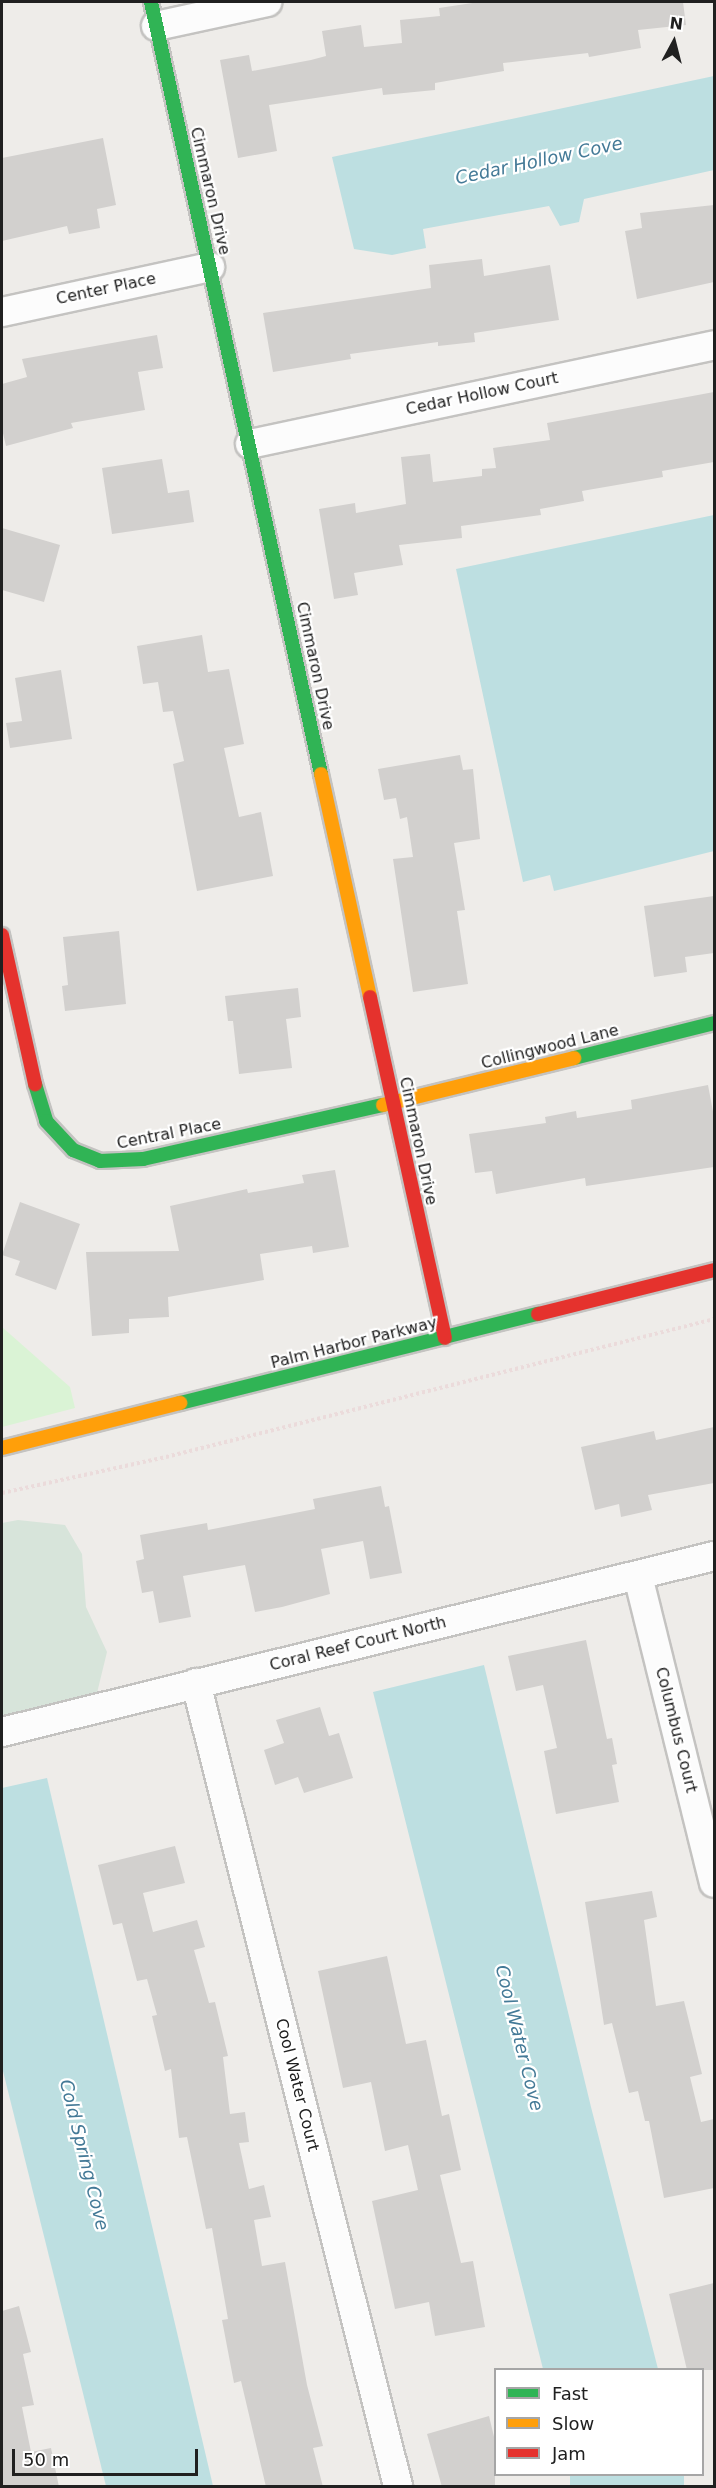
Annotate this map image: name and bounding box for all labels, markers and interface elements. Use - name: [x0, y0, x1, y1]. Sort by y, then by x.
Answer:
- north arrow: [644, 12, 704, 72]
- text: N: [668, 13, 684, 34]
- street label: Cimmaron Drive: [186, 125, 234, 257]
- water label: Cedar Hollow Cove: [453, 133, 625, 189]
- street label: Center Place: [54, 269, 158, 309]
- street label: Cedar Hollow Court: [404, 368, 560, 420]
- street label: Cimmaron Drive: [292, 600, 338, 732]
- street label: Collingwood Lane: [479, 1021, 621, 1073]
- street label: Cimmaron Drive: [395, 1075, 441, 1207]
- street label: Central Place: [115, 1114, 223, 1154]
- street label: Palm Harbor Parkway: [269, 1313, 439, 1373]
- street label: Coral Reef Court North: [268, 1613, 448, 1675]
- street label: Columbus Court: [651, 1665, 701, 1795]
- water label: Cool Water Cove: [490, 1963, 548, 2113]
- street label: Cool Water Court: [271, 2016, 323, 2154]
- water label: Cold Spring Cove: [55, 2077, 113, 2233]
- legend: [494, 2368, 704, 2476]
- text: Fast: [552, 2383, 588, 2404]
- text: Slow: [552, 2413, 594, 2434]
- scale bar: [15, 2437, 201, 2475]
- text: Jam: [552, 2443, 586, 2464]
- text: 50 m: [23, 2449, 69, 2470]

